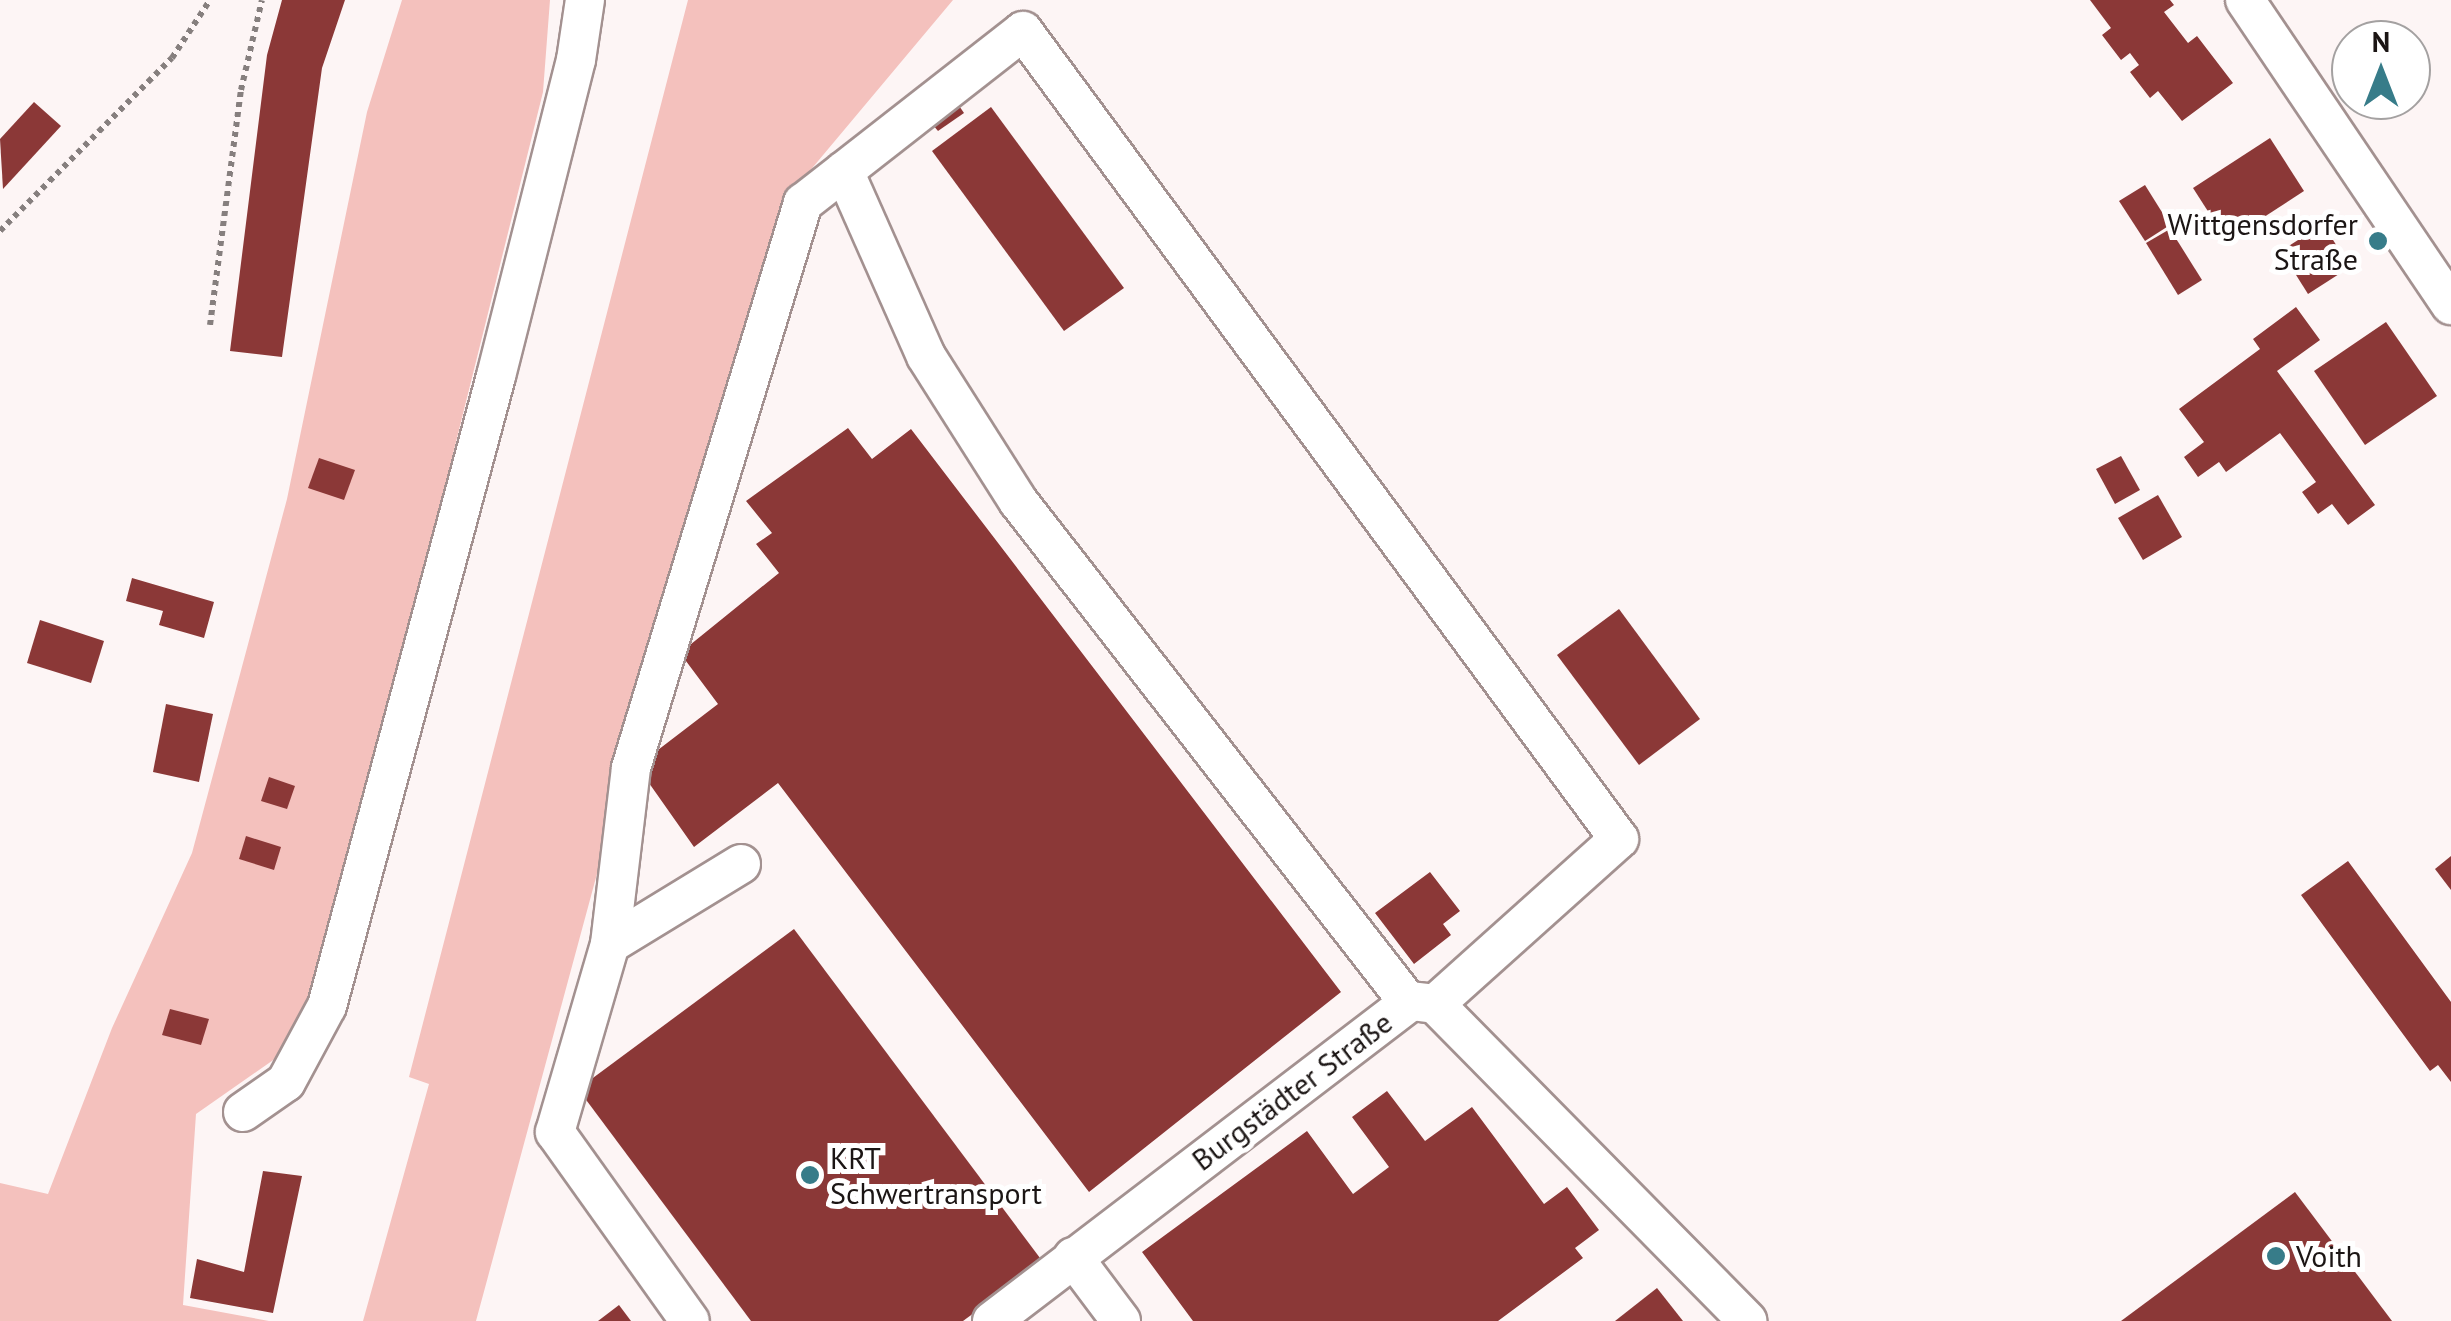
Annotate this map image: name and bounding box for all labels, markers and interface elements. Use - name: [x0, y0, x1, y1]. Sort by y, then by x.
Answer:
- north arrow: [2331, 20, 2431, 120]
- text: N: [2372, 23, 2390, 60]
- place label: Wittgensdorfer Straße: [2168, 206, 2358, 276]
- marker: Wittgensdorfer Straße: [2367, 230, 2389, 252]
- street label: Burgstädter Straße: [1185, 1004, 1399, 1178]
- place label: KRT Schwertransport: [830, 1140, 1042, 1210]
- marker: KRT Schwertransport: [799, 1164, 821, 1186]
- place label: Voith: [2296, 1238, 2362, 1274]
- marker: Voith: [2265, 1245, 2287, 1267]

